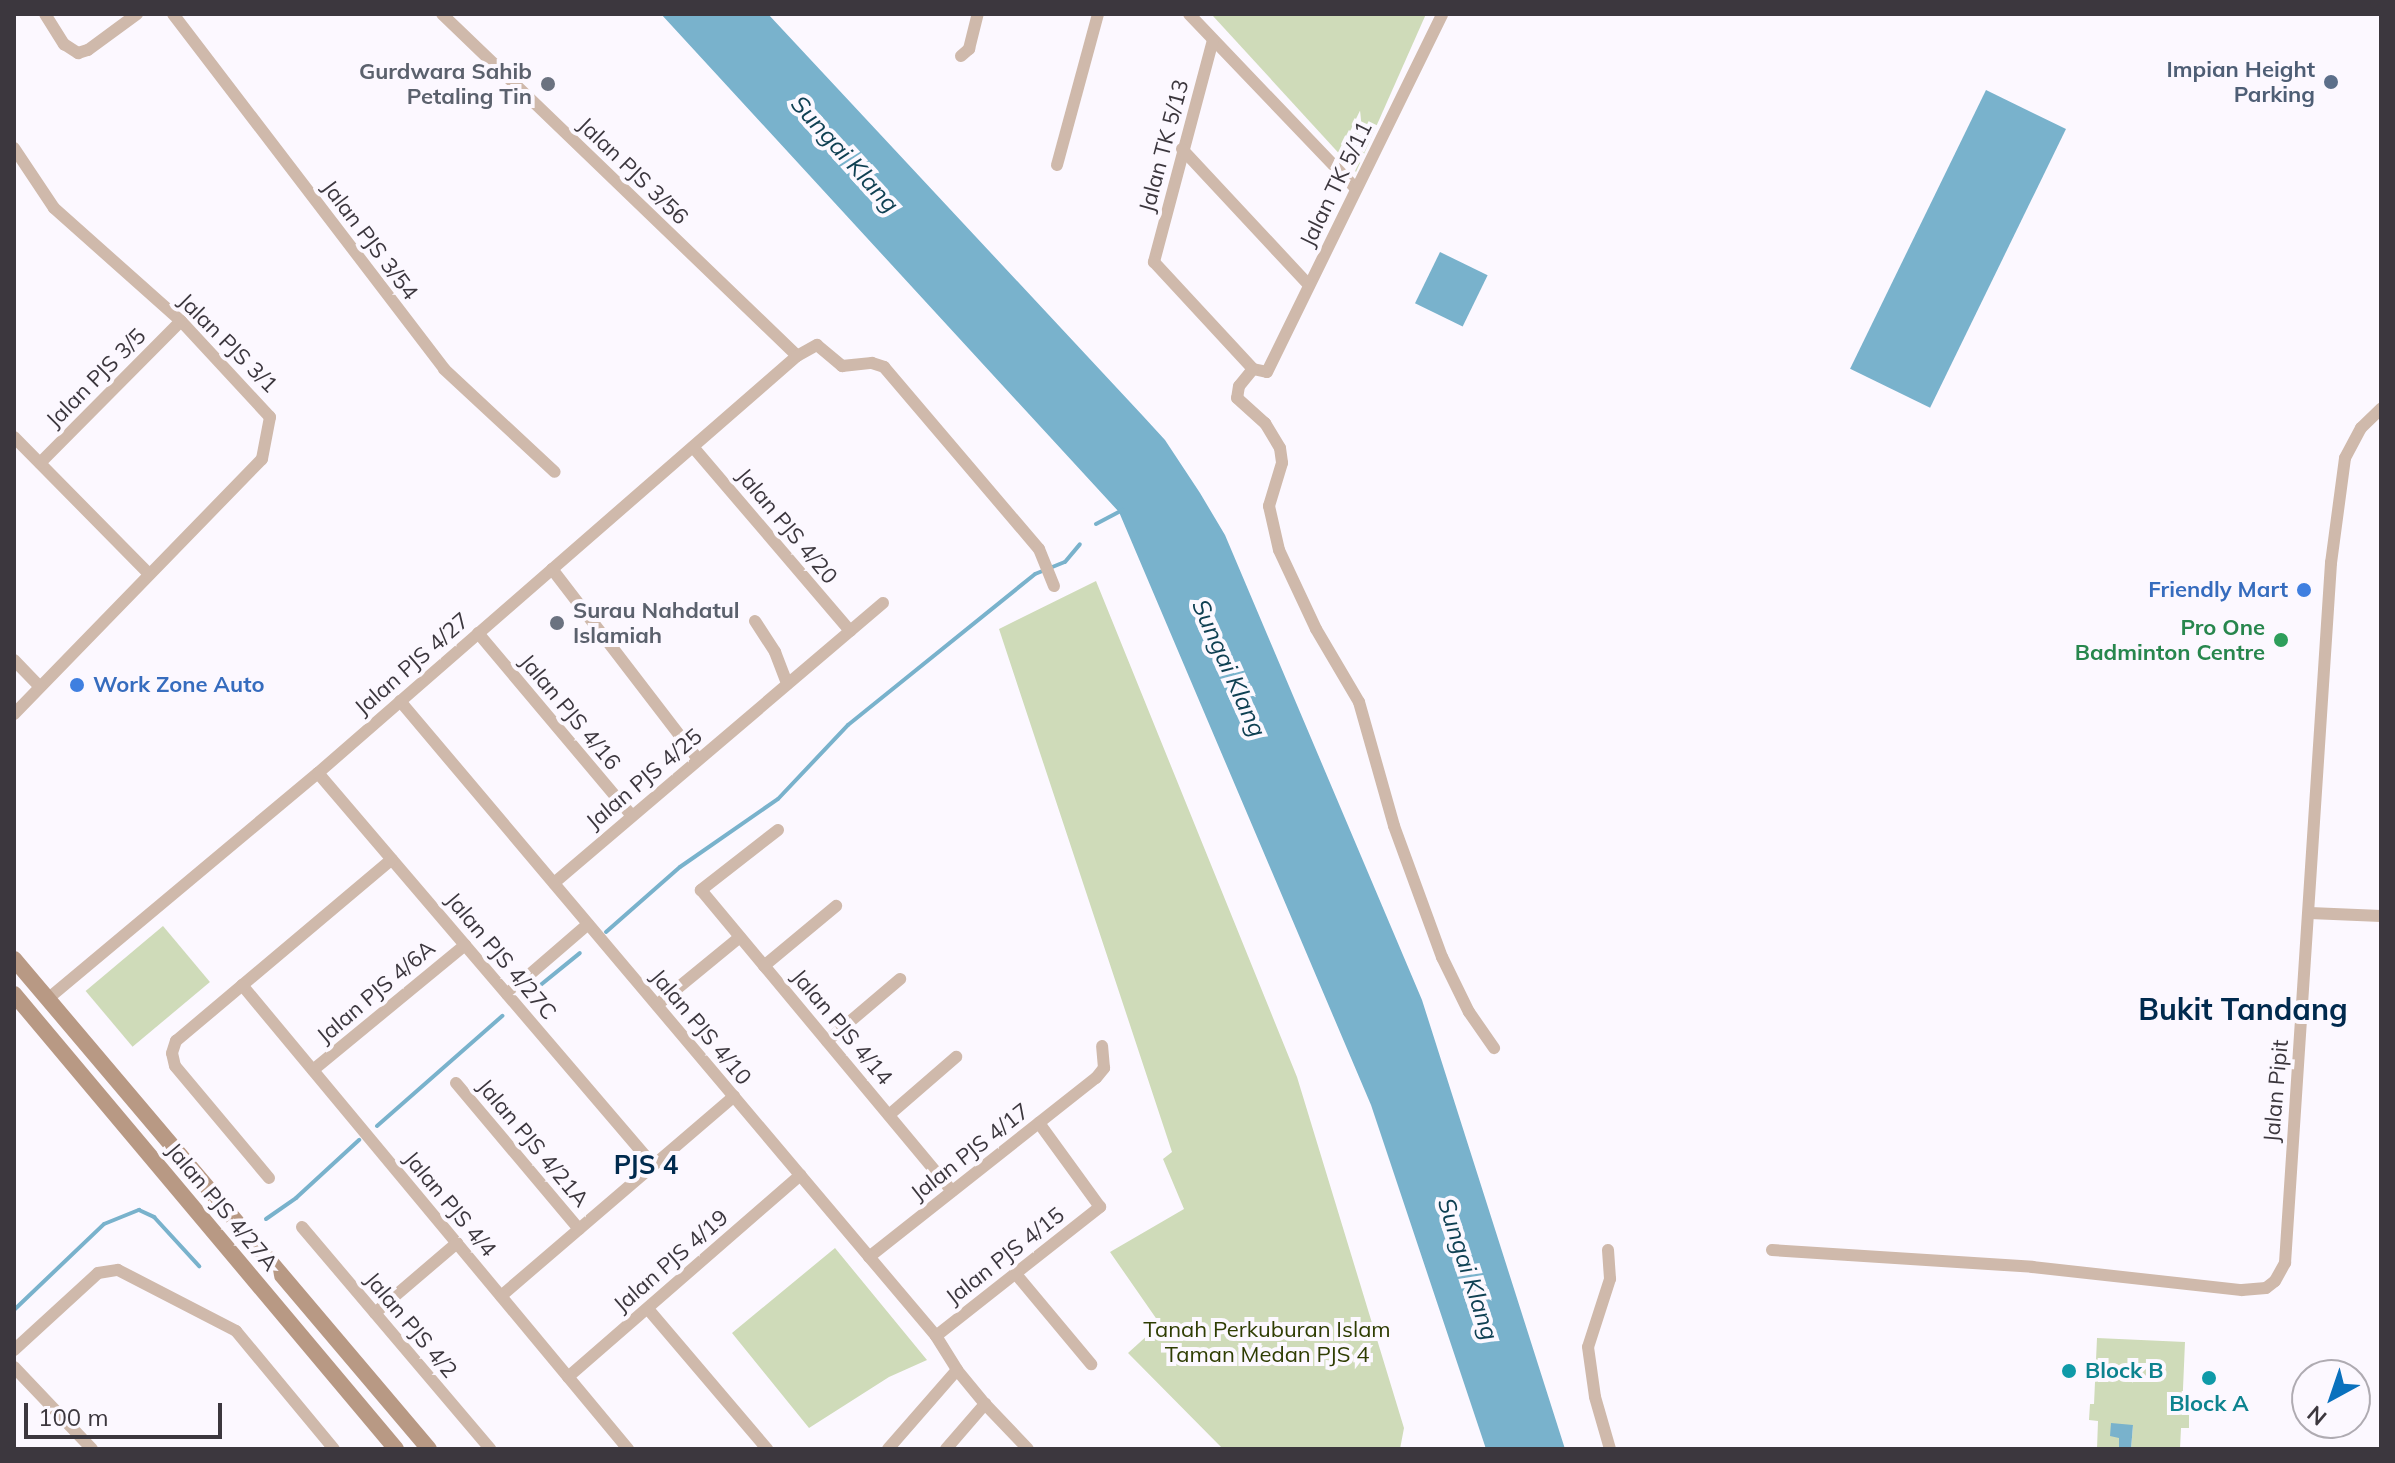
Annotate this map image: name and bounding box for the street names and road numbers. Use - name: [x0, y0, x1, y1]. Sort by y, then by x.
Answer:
- street label: Jalan TK 5/13: [1134, 77, 1194, 215]
- street label: Jalan PJS 3/56: [572, 112, 694, 230]
- street label: Jalan TK 5/11: [1294, 117, 1378, 251]
- street label: Jalan PJS 3/54: [316, 175, 424, 305]
- street label: Jalan PJS 3/1: [173, 288, 283, 398]
- street label: Jalan PJS 3/5: [41, 323, 151, 433]
- street label: Jalan PJS 4/20: [731, 463, 843, 589]
- street label: Jalan PJS 4/27: [349, 607, 475, 721]
- street label: Jalan PJS 4/16: [514, 649, 626, 775]
- street label: Jalan PJS 4/25: [581, 723, 707, 835]
- street label: Jalan PJS 4/27C: [440, 887, 562, 1025]
- street label: Jalan PJS 4/6A: [312, 935, 440, 1049]
- street label: Jalan PJS 4/10: [645, 964, 757, 1090]
- street label: Jalan PJS 4/14: [786, 964, 898, 1090]
- street label: Jalan Pipit: [2258, 1038, 2294, 1144]
- street label: Jalan PJS 4/21A: [472, 1074, 594, 1212]
- street label: Jalan PJS 4/17: [906, 1098, 1034, 1206]
- street label: Jalan PJS 4/27A: [161, 1138, 283, 1276]
- street label: Jalan PJS 4/4: [398, 1146, 502, 1262]
- street label: Jalan PJS 4/15: [941, 1202, 1069, 1310]
- street label: Jalan PJS 4/19: [608, 1204, 734, 1318]
- street label: Jalan PJS 4/2: [359, 1267, 463, 1383]

